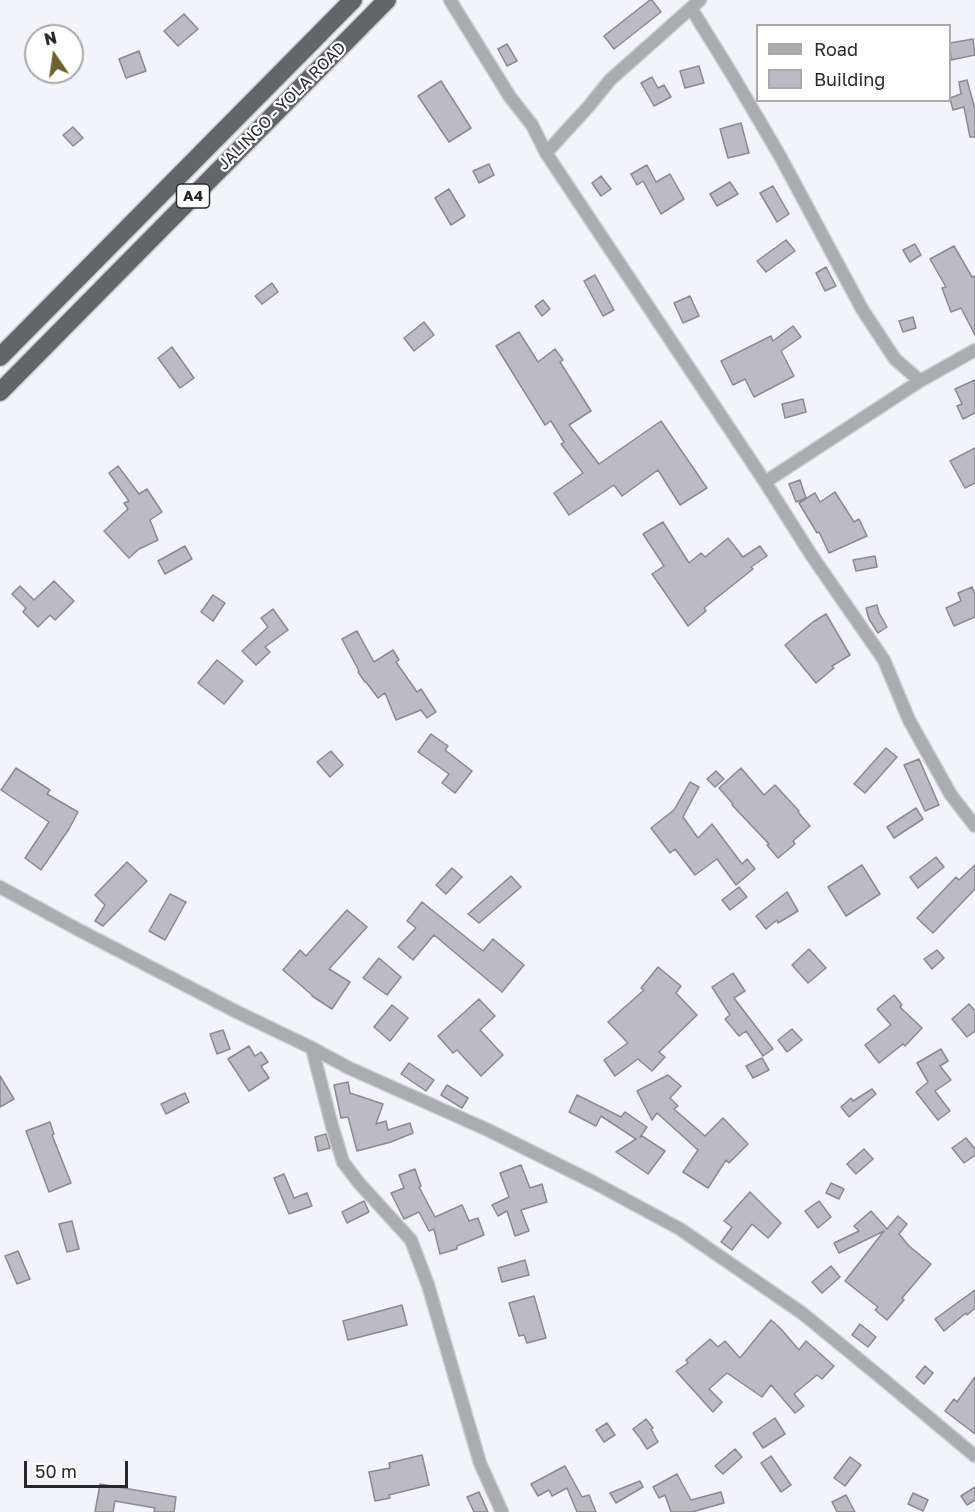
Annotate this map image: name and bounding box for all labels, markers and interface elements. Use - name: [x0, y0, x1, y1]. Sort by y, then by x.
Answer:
- north arrow: [24, 24, 84, 84]
- legend: [756, 24, 951, 102]
- text: N: [42, 27, 59, 50]
- street label: JALINGO - YOLA ROAD: [214, 38, 350, 174]
- text: Road: [814, 38, 858, 60]
- text: Building: [814, 68, 885, 90]
- road number: A4: [176, 184, 210, 208]
- scale bar: [27, 1449, 130, 1487]
- text: 50 m: [35, 1460, 77, 1482]

